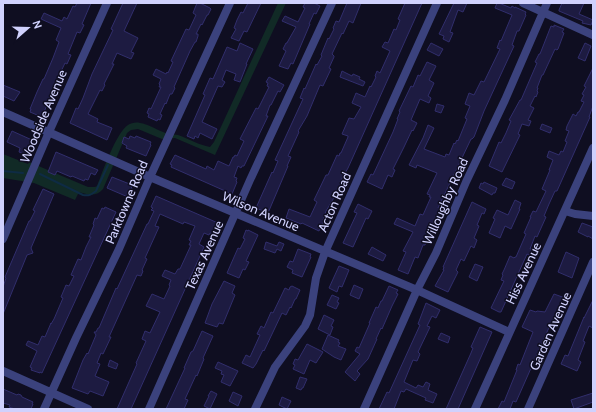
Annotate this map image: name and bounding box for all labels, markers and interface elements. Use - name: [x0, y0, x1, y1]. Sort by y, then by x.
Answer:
- north arrow: [8, 8, 48, 48]
- text: N: [29, 19, 45, 31]
- street label: Woodside Avenue: [16, 67, 70, 165]
- street label: Willoughby Road: [419, 155, 471, 247]
- street label: Parktowne Road: [101, 158, 151, 246]
- street label: Acton Road: [314, 170, 354, 234]
- street label: Wilson Avenue: [220, 188, 302, 235]
- street label: Texas Avenue: [182, 217, 227, 292]
- street label: Hiss Avenue: [502, 239, 544, 307]
- street label: Garden Avenue: [526, 289, 575, 373]

